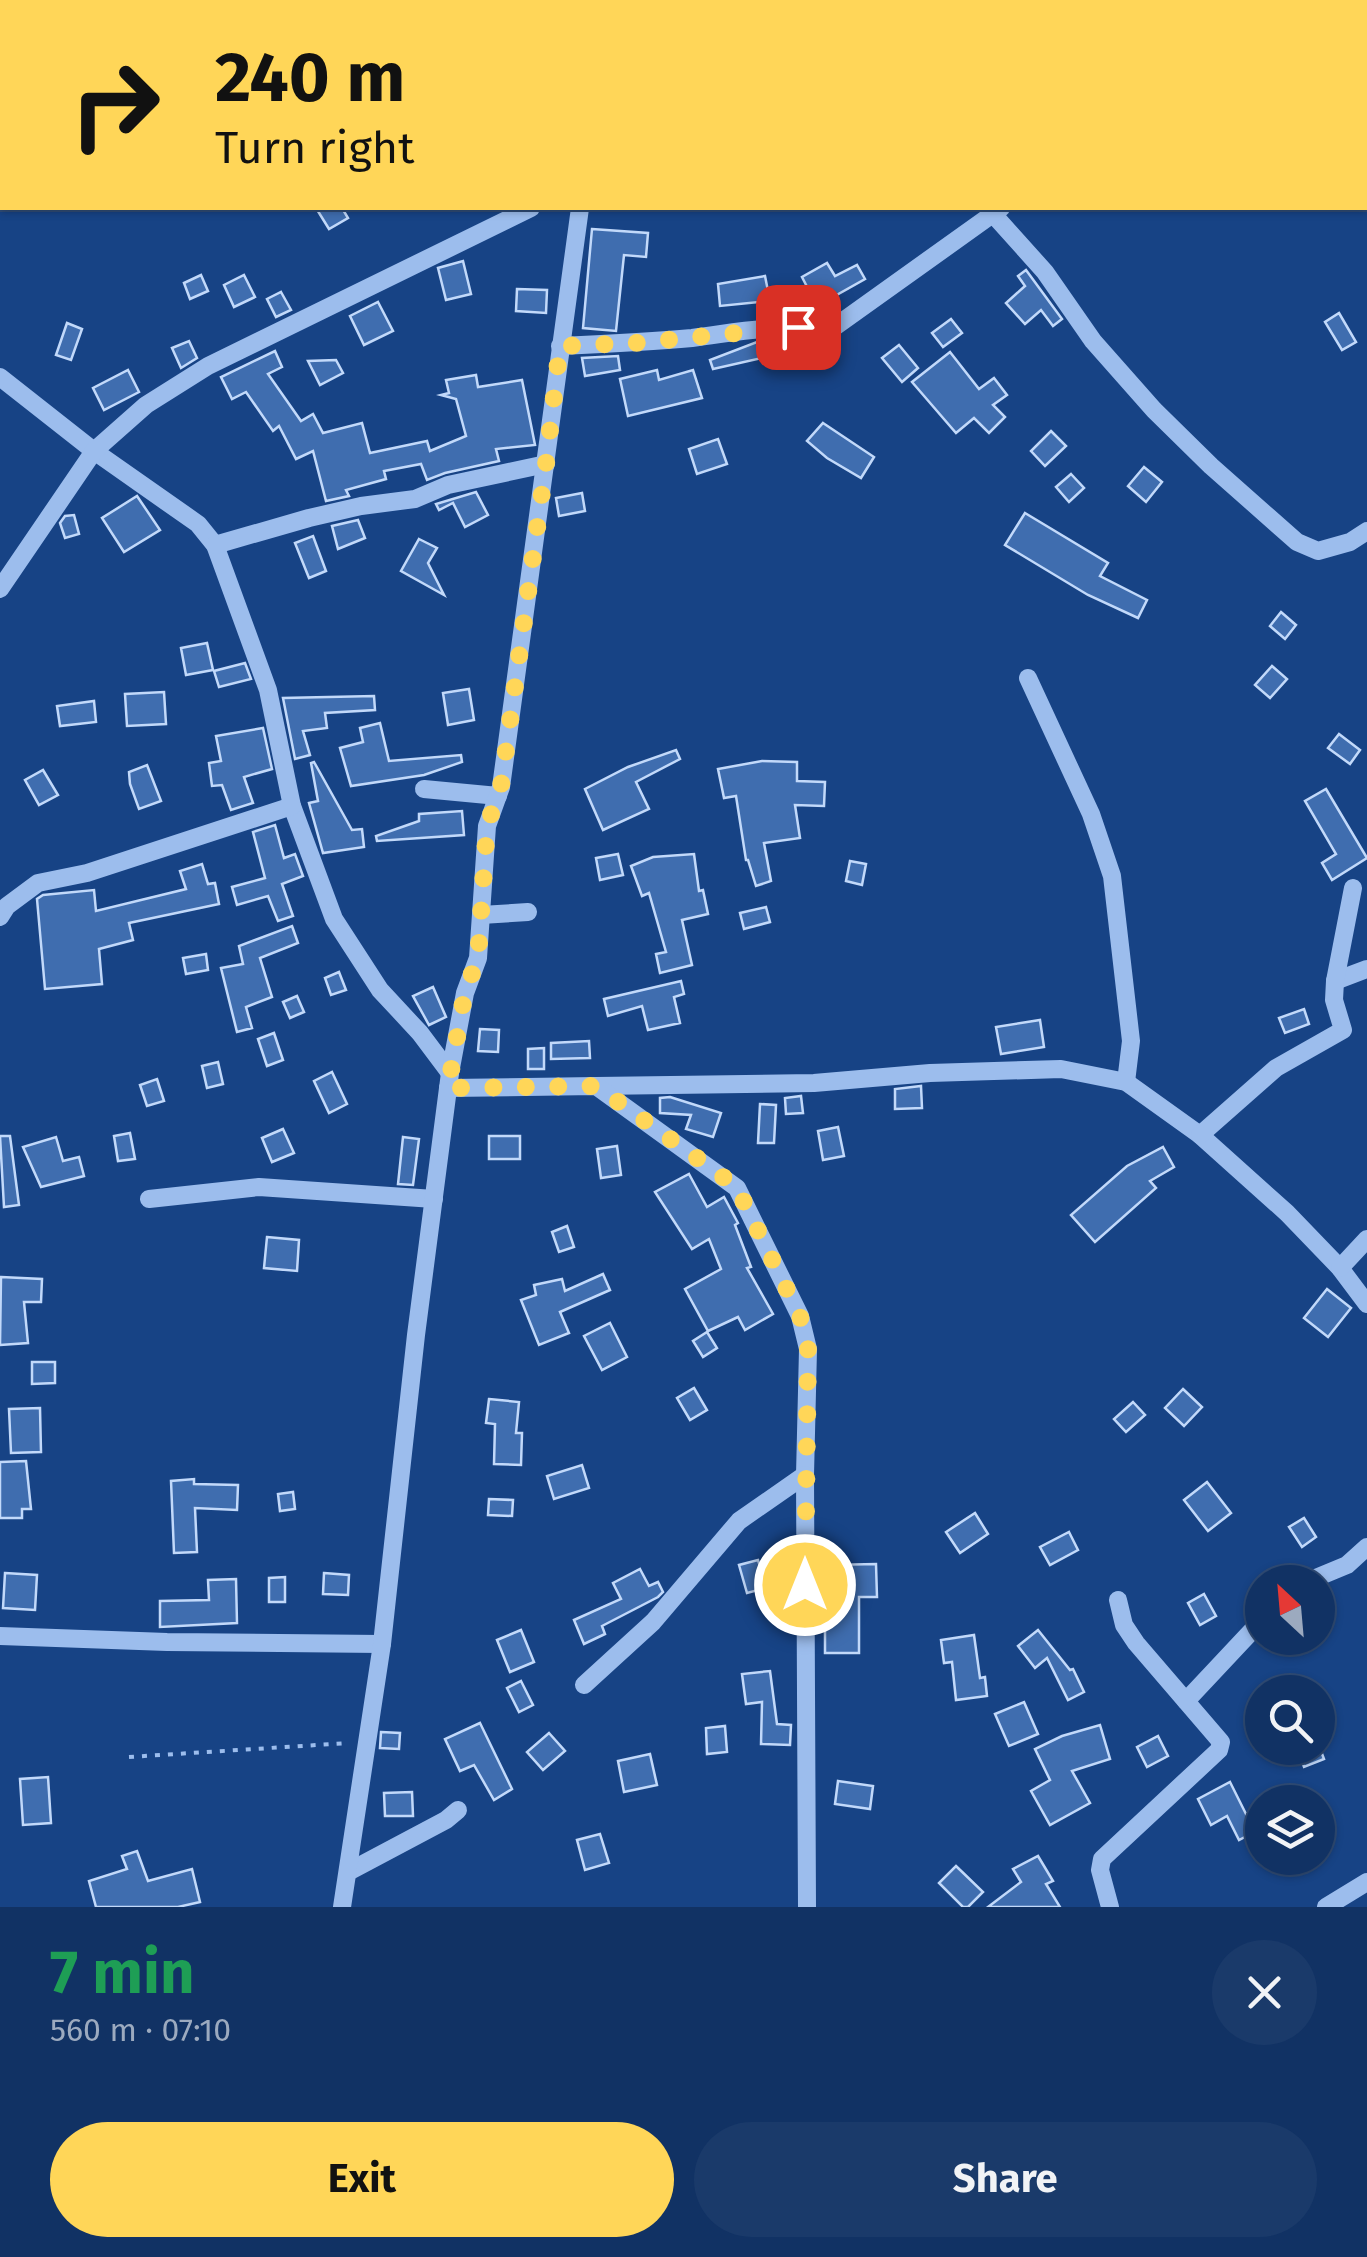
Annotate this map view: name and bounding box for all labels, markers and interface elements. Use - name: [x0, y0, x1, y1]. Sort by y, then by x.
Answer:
- text: 240 m: [215, 36, 405, 120]
- icon: right: [50, 40, 180, 170]
- text: Turn right: [215, 121, 414, 175]
- pin: [756, 285, 841, 370]
- icon: arrive: [771, 300, 826, 355]
- position arrow: [753, 1533, 857, 1637]
- north arrow: [1245, 1565, 1335, 1655]
- map controls: [1245, 1565, 1335, 1875]
- button: search: [1245, 1675, 1335, 1765]
- button: layers: [1245, 1785, 1335, 1875]
- text: 7 min: [50, 1937, 195, 2009]
- button: close: [1212, 1940, 1317, 2045]
- text: 560 m · 07:10: [50, 2011, 231, 2049]
- button: Exit: [50, 2122, 674, 2237]
- button: Share: [694, 2122, 1317, 2237]

